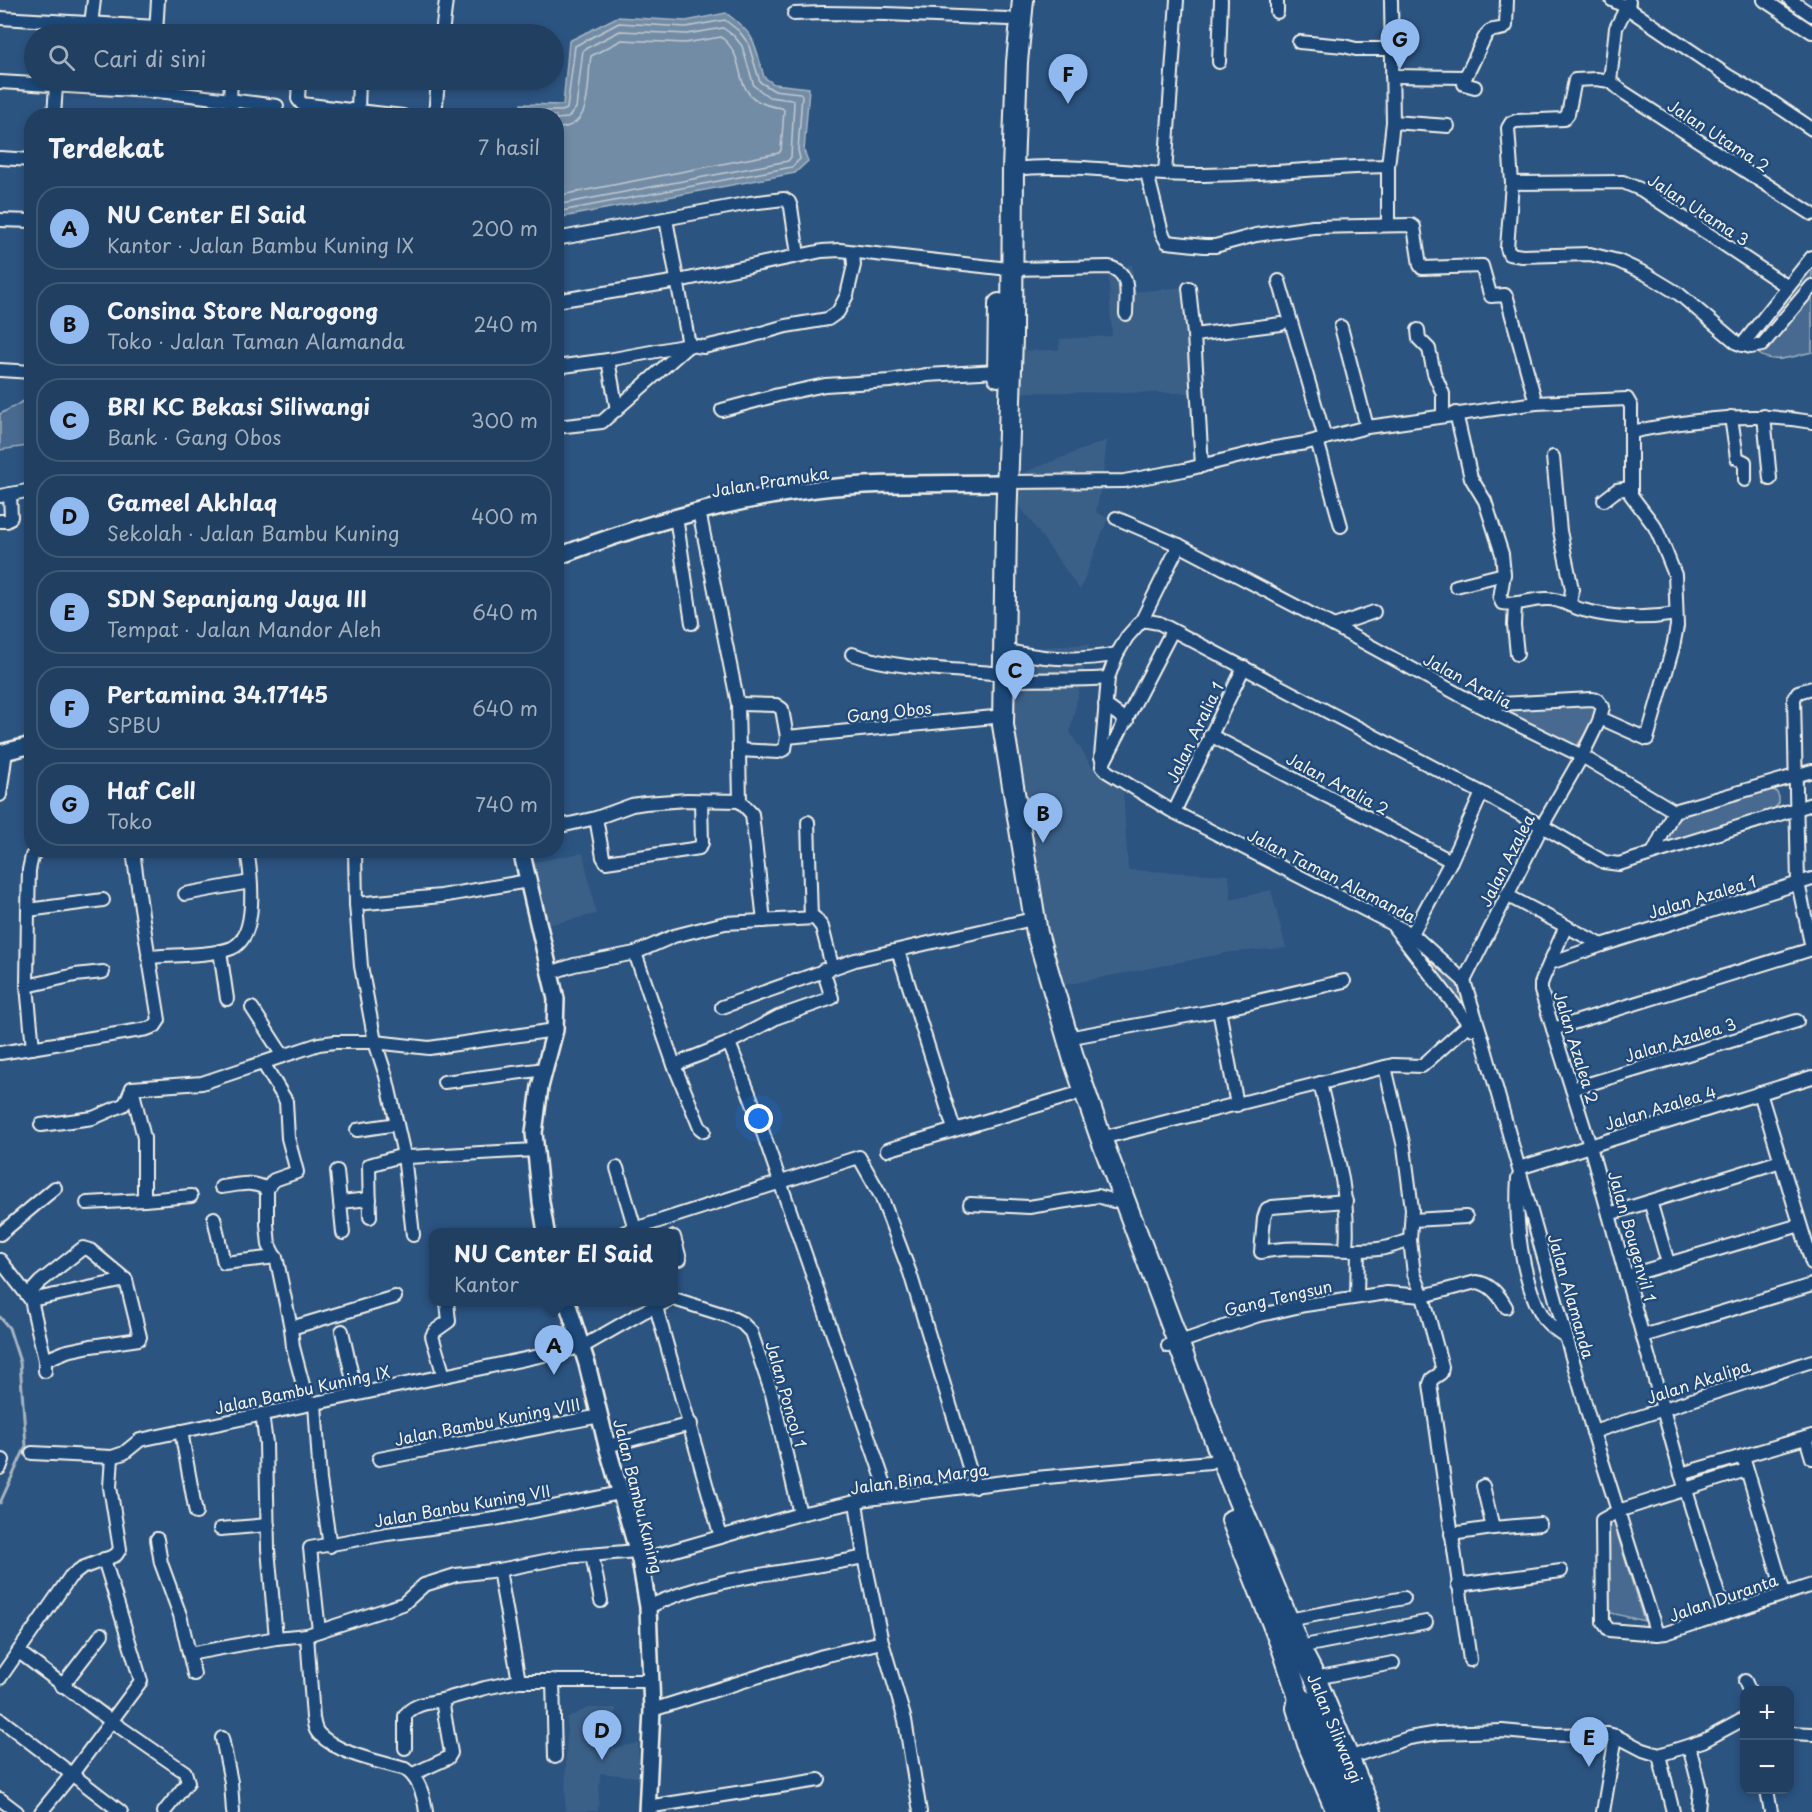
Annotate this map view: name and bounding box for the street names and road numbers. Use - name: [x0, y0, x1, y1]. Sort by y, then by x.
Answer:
- street label: Jalan Utama 2: [1663, 93, 1775, 177]
- street label: Jalan Utama 3: [1643, 167, 1755, 251]
- street label: Jalan Pramuka: [710, 460, 830, 502]
- street label: Jalan Aralia: [1419, 647, 1517, 714]
- street label: Jalan Aralia 1: [1159, 678, 1229, 786]
- street label: Gang Obos: [845, 695, 933, 727]
- street label: Jalan Aralia 2: [1282, 746, 1394, 820]
- street label: Jalan Azalea: [1472, 810, 1540, 910]
- street label: Jalan Taman Alamanda: [1244, 822, 1421, 928]
- street label: Jalan Azalea 1: [1645, 868, 1759, 924]
- street label: Jalan Azalea 2: [1549, 988, 1605, 1106]
- street label: Jalan Azalea 3: [1621, 1011, 1739, 1067]
- street label: Jalan Azalea 4: [1601, 1079, 1719, 1135]
- street label: Jalan Bougenvil 1: [1603, 1168, 1663, 1304]
- street label: Jalan Alamanda: [1543, 1231, 1601, 1361]
- street label: Gang Tengsun: [1222, 1273, 1334, 1321]
- street label: Jalan Poncol 1: [760, 1338, 814, 1450]
- street label: Jalan Akalipa: [1643, 1353, 1753, 1409]
- street label: Jalan Bambu Kuning IX: [212, 1359, 392, 1419]
- street label: Jalan Bambu Kuning VIII: [392, 1391, 582, 1451]
- street label: Jalan Bambu Kuning: [608, 1416, 670, 1576]
- street label: Jalan Bina Marga: [848, 1456, 990, 1500]
- street label: Jalan Banbu Kuning VII: [372, 1478, 552, 1532]
- street label: Jalan Duranta: [1665, 1567, 1781, 1627]
- street label: Jalan Siliwangi: [1302, 1668, 1369, 1786]

